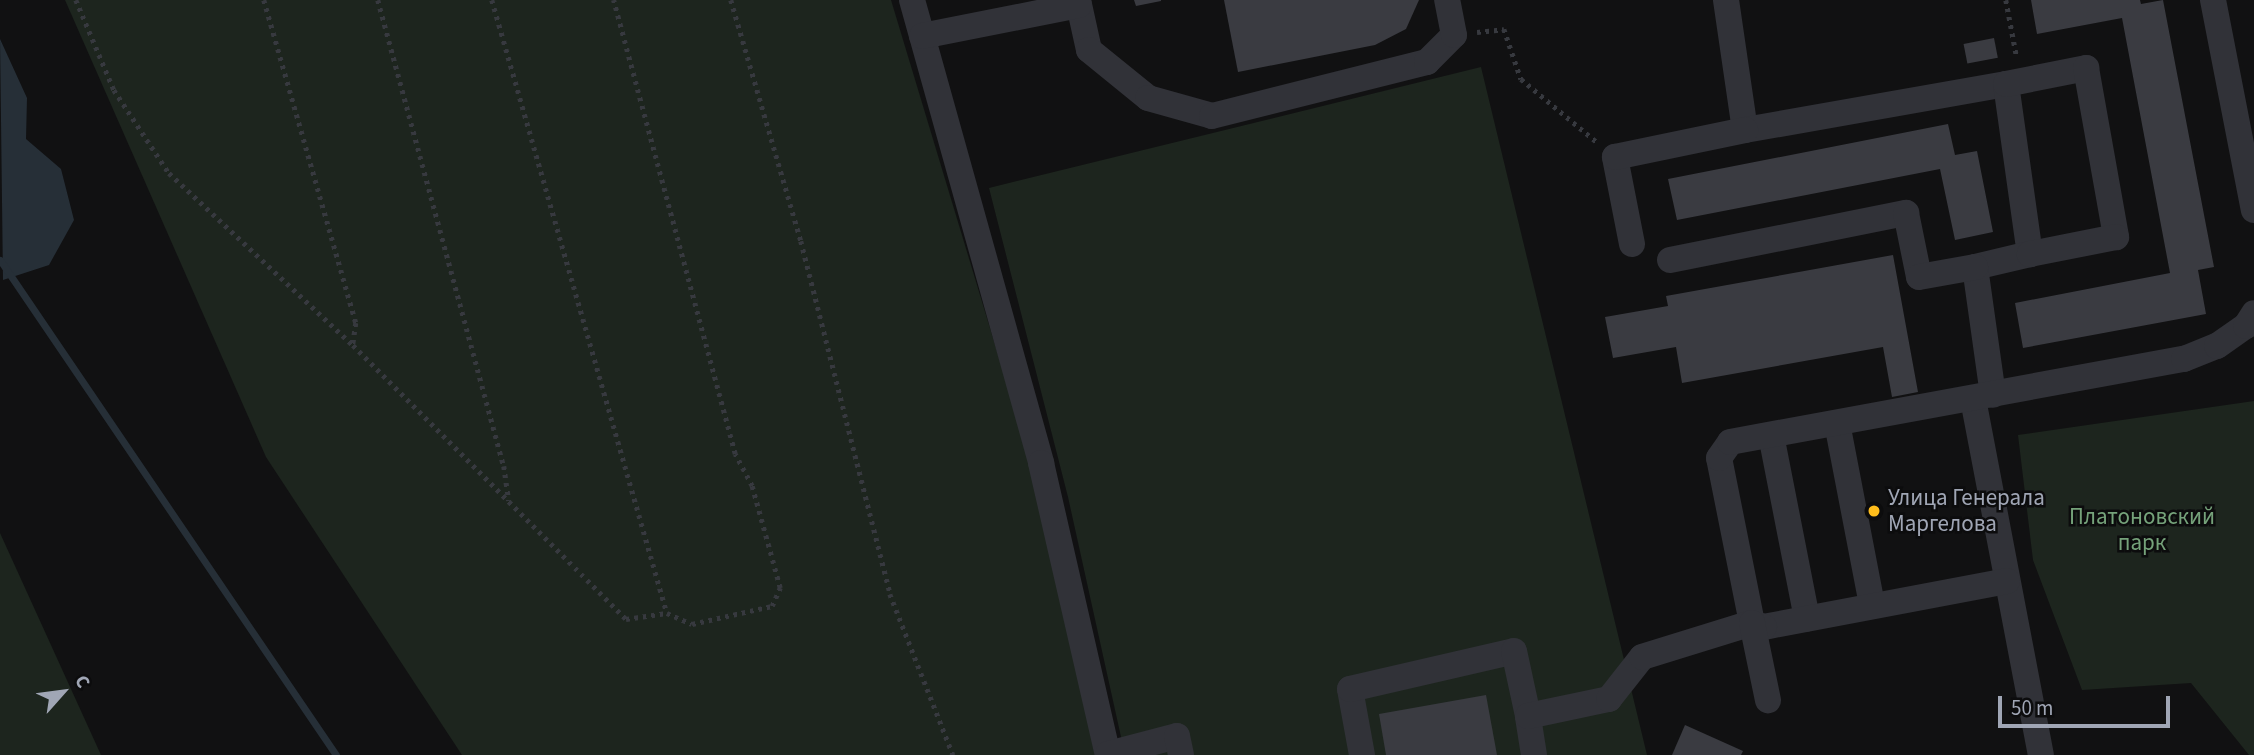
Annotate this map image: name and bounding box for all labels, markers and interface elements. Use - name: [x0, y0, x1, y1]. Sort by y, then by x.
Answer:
- place label: Улица Генерала Маргелова: [1888, 484, 2045, 538]
- marker: Улица Генерала Маргелова: [1866, 503, 1882, 519]
- park label: Платоновский парк: [2069, 503, 2215, 557]
- north arrow: [28, 657, 98, 727]
- text: С: [67, 671, 96, 693]
- scale bar: [2002, 682, 2174, 726]
- text: 50 m: [2011, 693, 2053, 723]

